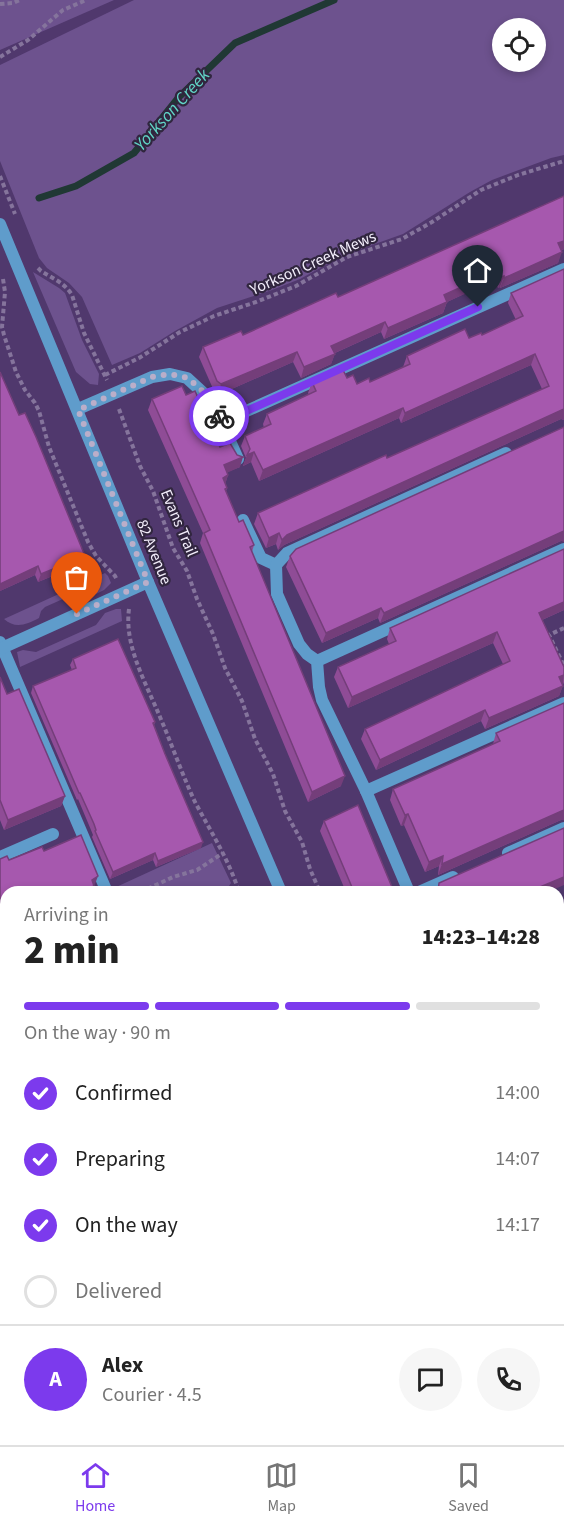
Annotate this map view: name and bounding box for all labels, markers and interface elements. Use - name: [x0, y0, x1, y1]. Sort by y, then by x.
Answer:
- map controls: [492, 18, 546, 72]
- button: locate: [492, 18, 546, 72]
- water label: Yorkson Creek: [128, 63, 216, 157]
- street label: Yorkson Creek Mews: [246, 225, 380, 301]
- pin: [452, 245, 503, 307]
- icon: home: [461, 254, 494, 287]
- courier: [189, 386, 249, 446]
- icon: bike: [203, 400, 236, 433]
- street label: Evans Trail: [155, 486, 203, 560]
- street label: 82 Avenue: [131, 516, 177, 588]
- pin: [51, 552, 102, 614]
- icon: bag: [60, 561, 93, 594]
- text: Arriving in: [24, 901, 109, 929]
- text: 14:23–14:28: [422, 921, 540, 953]
- text: 2 min: [24, 923, 120, 979]
- text: On the way · 90 m: [24, 1019, 171, 1047]
- icon: check: [24, 1077, 57, 1110]
- text: Confirmed: [75, 1077, 172, 1109]
- text: 14:00: [495, 1079, 540, 1107]
- icon: check: [24, 1143, 57, 1176]
- text: Preparing: [75, 1143, 165, 1175]
- text: 14:07: [495, 1145, 540, 1173]
- icon: check: [24, 1209, 57, 1242]
- text: On the way: [75, 1209, 178, 1241]
- text: 14:17: [495, 1211, 540, 1239]
- text: Delivered: [75, 1275, 162, 1307]
- button: chat: [399, 1348, 462, 1411]
- button: phone: [477, 1348, 540, 1411]
- text: Alex: [102, 1349, 143, 1381]
- text: A: [49, 1363, 62, 1395]
- text: Courier · 4.5: [102, 1381, 202, 1409]
- tab: Home: [75, 1459, 115, 1517]
- tab: Map: [265, 1459, 298, 1517]
- tab: Saved: [448, 1459, 489, 1517]

